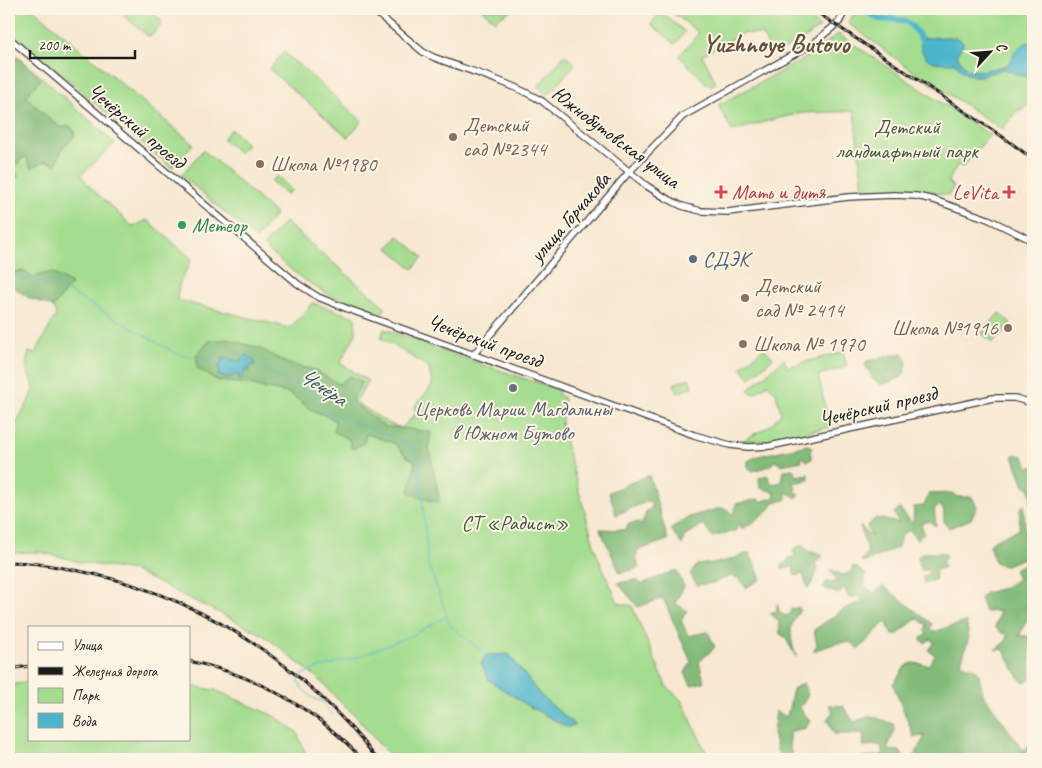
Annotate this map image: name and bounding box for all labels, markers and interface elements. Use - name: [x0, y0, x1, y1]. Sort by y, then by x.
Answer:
- district label: Yuzhnoye Butovo: [703, 27, 851, 60]
- scale bar: [30, 28, 135, 60]
- north arrow: [964, 28, 1014, 78]
- text: 200 m: [38, 36, 72, 55]
- text: С: [992, 40, 1011, 55]
- street label: Чечёрский проезд: [83, 78, 193, 176]
- street label: Южнобутовская улица: [547, 80, 687, 195]
- place label: Детский сад №2344: [463, 112, 549, 162]
- park label: Детский ландшафтный парк: [836, 114, 979, 164]
- marker: Детский сад №2344: [447, 131, 459, 143]
- place label: Школа №1980: [270, 151, 378, 177]
- marker: Школа №1980: [254, 158, 266, 170]
- street label: улица Горчакова: [523, 165, 617, 269]
- place label: Мать и дитя: [732, 179, 827, 205]
- place label: LeVita: [952, 179, 1000, 205]
- marker: Мать и дитя: [714, 185, 728, 199]
- marker: LeVita: [1002, 185, 1016, 199]
- place label: Метеор: [192, 212, 248, 238]
- marker: Метеор: [176, 219, 188, 231]
- place label: СДЭК: [703, 246, 753, 272]
- marker: СДЭК: [687, 253, 699, 265]
- place label: Детский сад № 2414: [755, 273, 846, 323]
- marker: Детский сад № 2414: [739, 292, 751, 304]
- street label: Чечёрский проезд: [424, 308, 548, 375]
- place label: Школа №1916: [891, 315, 999, 341]
- marker: Школа №1916: [1002, 322, 1014, 334]
- place label: Школа № 1970: [753, 331, 866, 357]
- marker: Школа № 1970: [737, 338, 749, 350]
- water label: Чечёра: [294, 361, 354, 414]
- street label: Чечёрский проезд: [817, 379, 942, 432]
- marker: Церковь Марии Магдалины в Южном Бутово: [507, 382, 519, 394]
- place label: Церковь Марии Магдалины в Южном Бутово: [414, 396, 614, 446]
- park label: СТ «Радист»: [461, 510, 569, 536]
- legend: [28, 626, 190, 740]
- text: Улица: [72, 636, 103, 655]
- text: Железная дорога: [72, 662, 159, 681]
- text: Парк: [72, 686, 100, 705]
- text: Вода: [72, 712, 97, 731]

